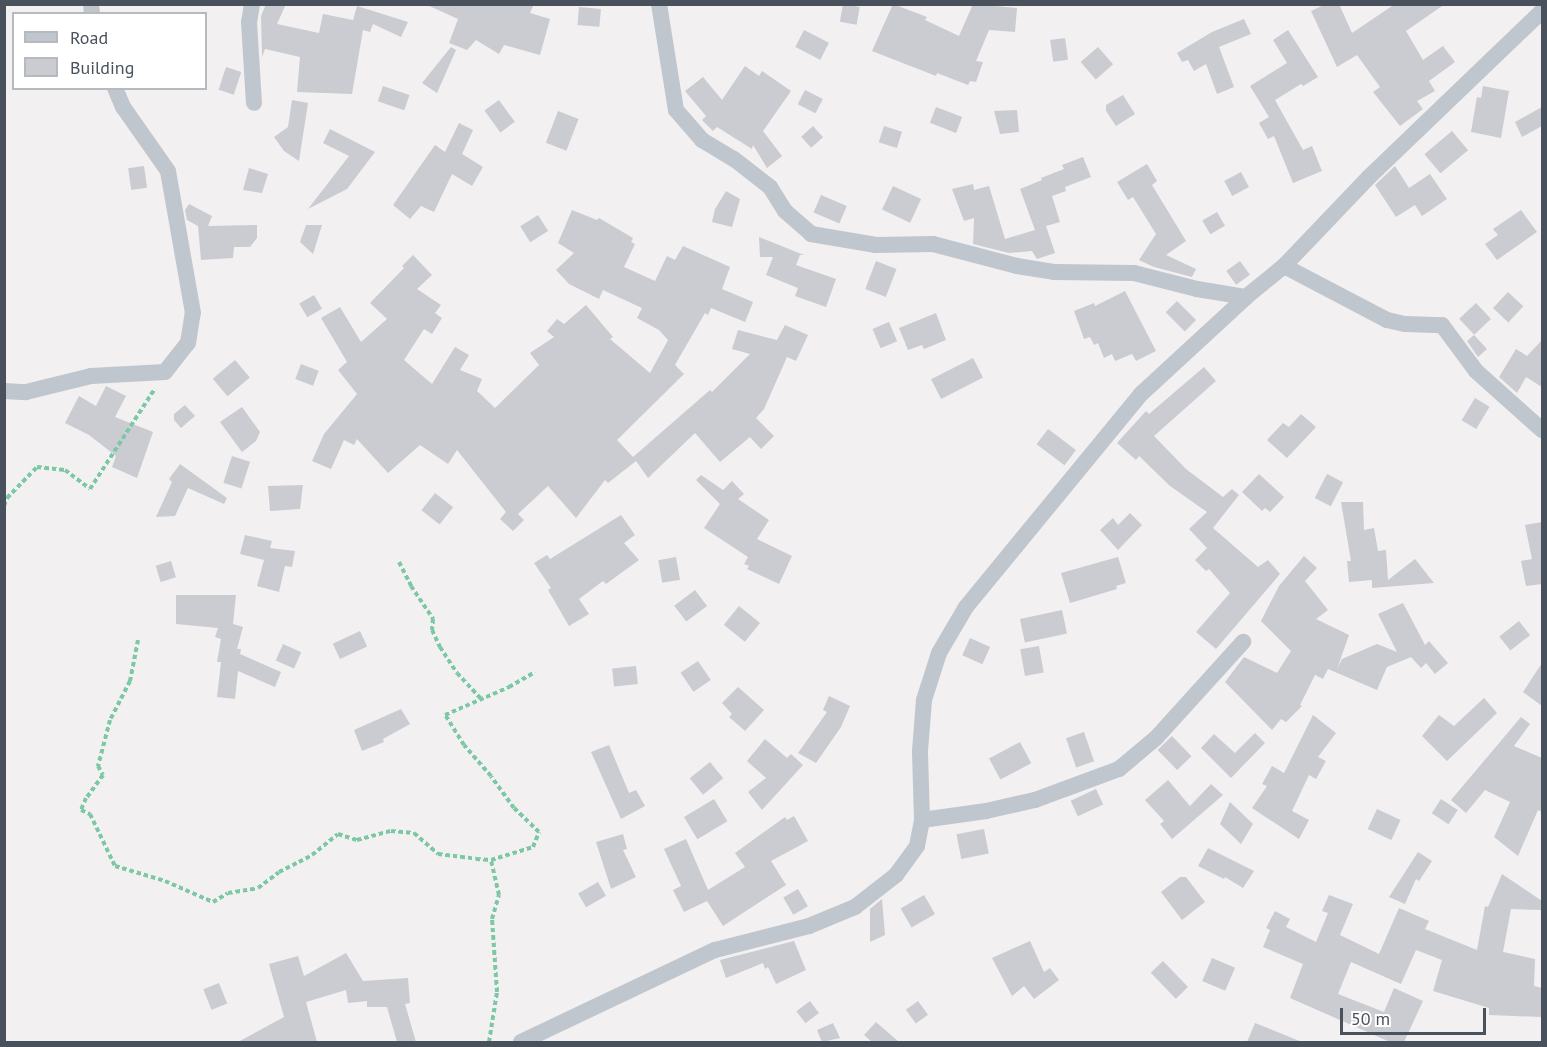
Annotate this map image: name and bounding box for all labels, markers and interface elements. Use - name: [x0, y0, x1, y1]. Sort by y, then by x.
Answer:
- legend: [12, 12, 207, 90]
- text: Road: [70, 26, 108, 49]
- text: Building: [70, 56, 134, 79]
- scale bar: [1343, 996, 1488, 1034]
- text: 50 m: [1351, 1007, 1390, 1030]

